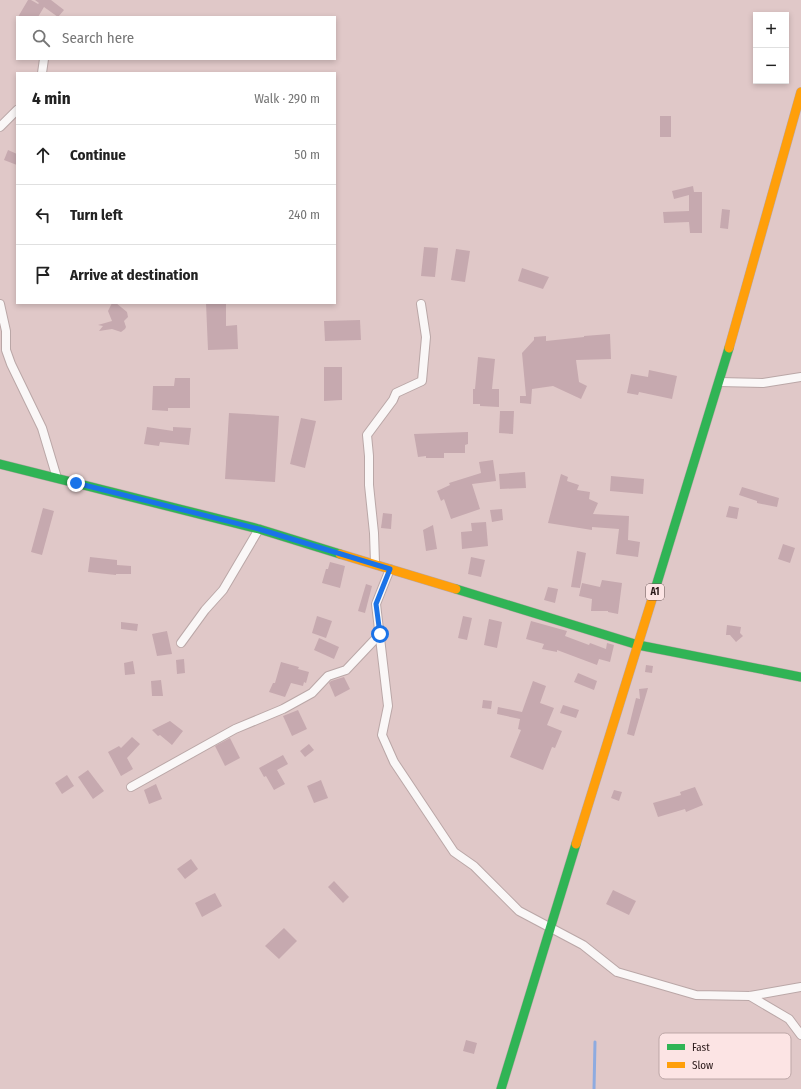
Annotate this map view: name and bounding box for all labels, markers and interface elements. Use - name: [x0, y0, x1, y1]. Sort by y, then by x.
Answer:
- map controls: [753, 12, 789, 84]
- button: +: [753, 12, 789, 48]
- search box: [16, 16, 336, 60]
- icon: search: [30, 27, 52, 49]
- text: Search here: [62, 29, 134, 47]
- button: −: [753, 48, 789, 84]
- text: 4 min: [32, 88, 71, 109]
- text: Walk · 290 m: [254, 91, 320, 106]
- icon: ahead: [32, 144, 54, 166]
- text: Continue: [70, 146, 126, 164]
- text: 50 m: [294, 147, 320, 162]
- icon: left: [32, 204, 54, 226]
- text: Turn left: [70, 206, 123, 224]
- text: 240 m: [288, 207, 320, 222]
- icon: arrive: [32, 264, 54, 286]
- text: Arrive at destination: [70, 266, 198, 284]
- route end: [67, 474, 85, 492]
- road number: A1: [646, 584, 664, 600]
- route start: [371, 625, 389, 643]
- legend: [659, 1033, 791, 1079]
- text: Fast: [692, 1041, 710, 1054]
- text: Slow: [692, 1059, 713, 1072]

